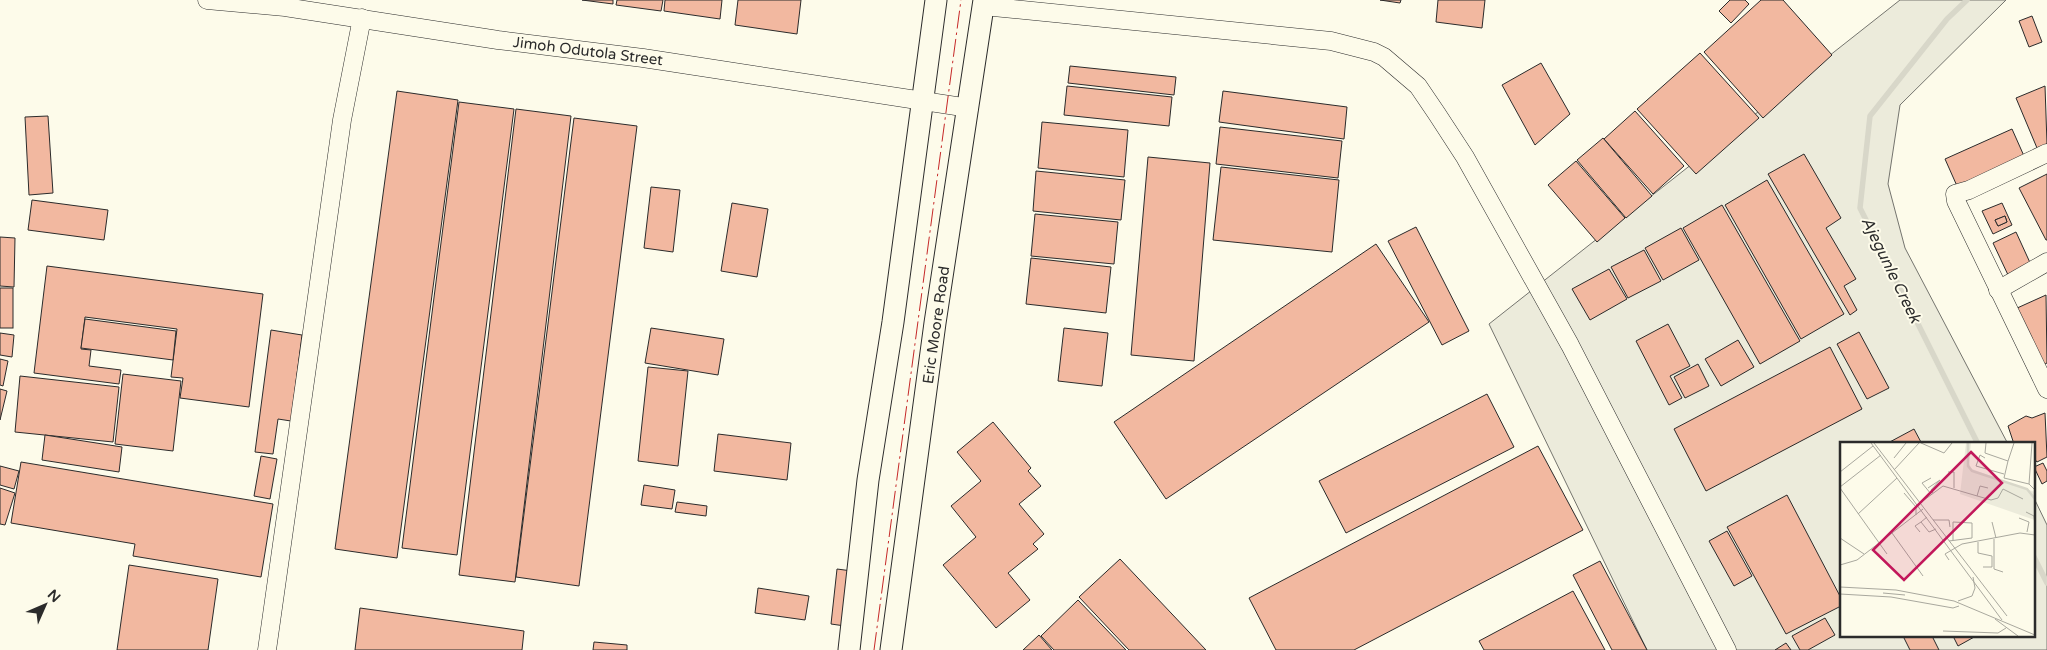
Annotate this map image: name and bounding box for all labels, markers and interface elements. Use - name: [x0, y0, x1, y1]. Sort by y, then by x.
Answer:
- street label: Jimoh Odutola Street: [512, 33, 664, 69]
- water label: Ajegunle Creek: [1857, 214, 1926, 327]
- street label: Eric Moore Road: [919, 265, 953, 385]
- inset map: [1840, 442, 2034, 638]
- north arrow: [20, 580, 70, 630]
- text: N: [44, 586, 64, 606]

